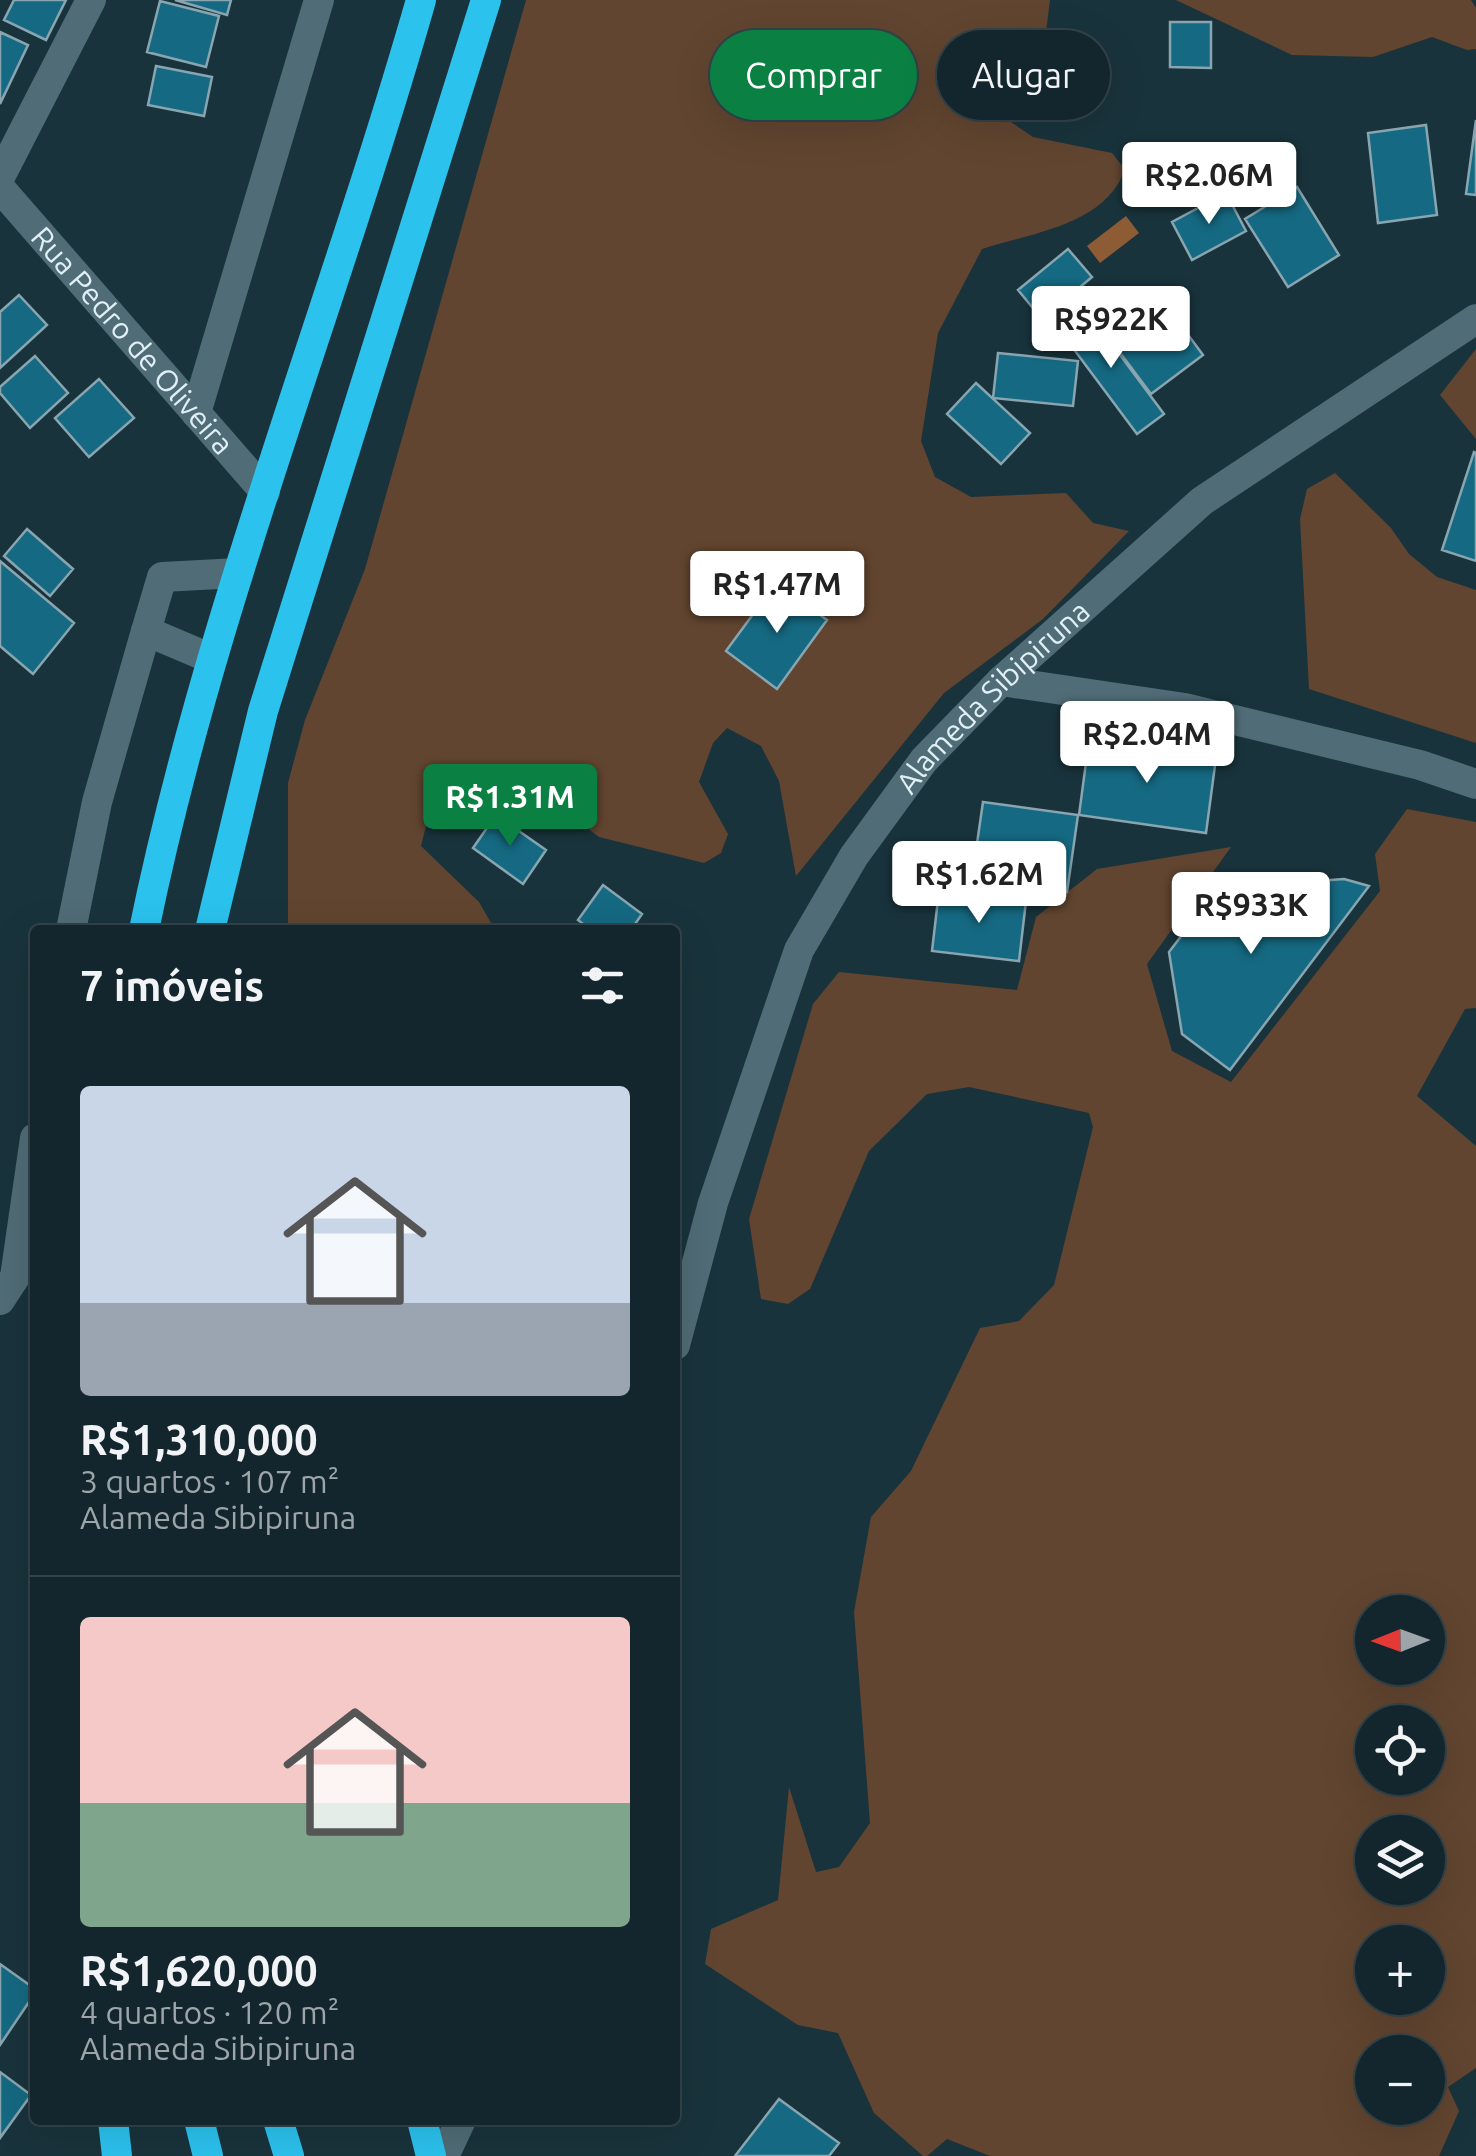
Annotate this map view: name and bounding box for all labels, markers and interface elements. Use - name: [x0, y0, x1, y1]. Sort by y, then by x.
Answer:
- chip: Comprar: [710, 30, 917, 120]
- chip: Alugar: [937, 30, 1110, 120]
- pin: R$2.06M: [1117, 142, 1301, 227]
- text: R$2.06M: [1144, 156, 1274, 192]
- street label: Rua Pedro de Oliveira: [25, 220, 241, 461]
- pin: R$922K: [1030, 286, 1192, 371]
- text: R$922K: [1054, 300, 1168, 336]
- pin: R$1.47M: [685, 551, 869, 636]
- text: R$1.47M: [712, 565, 842, 601]
- street label: Alameda Sibipiruna: [889, 593, 1096, 799]
- pin: R$2.04M: [1055, 701, 1239, 786]
- text: R$2.04M: [1082, 715, 1212, 751]
- pin: R$1.31M: [418, 764, 602, 849]
- text: R$1.31M: [445, 778, 575, 814]
- pin: R$1.62M: [887, 841, 1071, 926]
- text: R$1.62M: [914, 855, 1044, 891]
- pin: R$933K: [1170, 872, 1332, 957]
- text: R$933K: [1194, 886, 1308, 922]
- icon: filters: [575, 958, 630, 1013]
- text: 7 imóveis: [80, 962, 264, 1009]
- icon: home: [265, 1151, 445, 1331]
- text: R$1,310,000: [80, 1416, 318, 1463]
- text: 3 quartos · 107 m²: [80, 1463, 339, 1499]
- text: Alameda Sibipiruna: [80, 1499, 356, 1535]
- north arrow: [1355, 1595, 1445, 1685]
- map controls: [1355, 1595, 1445, 2125]
- icon: home: [265, 1682, 445, 1862]
- button: locate: [1355, 1705, 1445, 1795]
- button: layers: [1355, 1815, 1445, 1905]
- button: +: [1355, 1925, 1445, 2015]
- text: R$1,620,000: [80, 1947, 318, 1994]
- text: 4 quartos · 120 m²: [80, 1994, 339, 2030]
- text: Alameda Sibipiruna: [80, 2030, 356, 2066]
- button: −: [1355, 2035, 1445, 2125]

